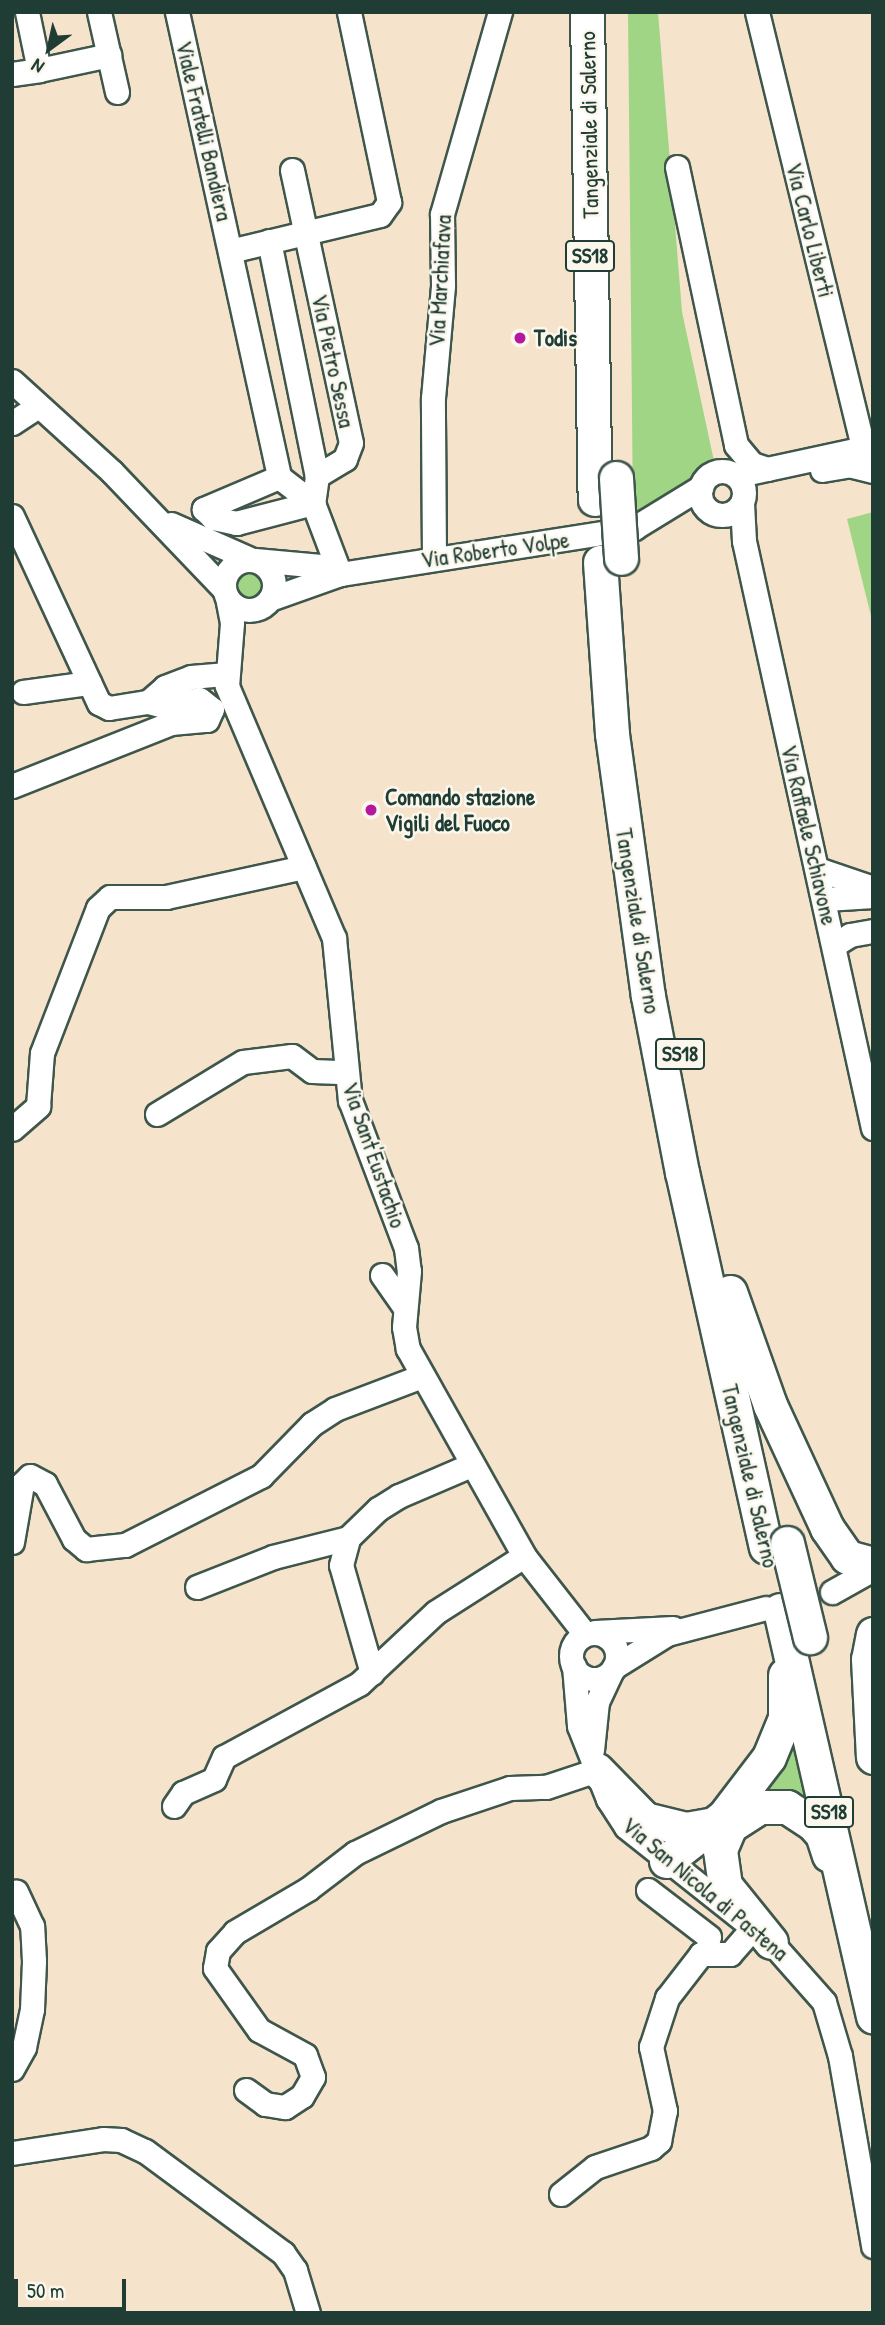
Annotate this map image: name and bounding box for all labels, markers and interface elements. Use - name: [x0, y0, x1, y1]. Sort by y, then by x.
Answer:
- north arrow: [14, 14, 84, 84]
- street label: Tangenziale di Salerno: [574, 31, 604, 219]
- street label: Viale Fratelli Bandiera: [170, 38, 238, 224]
- text: N: [26, 53, 49, 80]
- street label: Via Carlo Liberti: [780, 160, 840, 300]
- street label: Via Marchiafava: [423, 214, 457, 348]
- road number: SS18: [564, 238, 616, 274]
- street label: Via Pietro Sessa: [305, 292, 361, 430]
- place label: Todis: [534, 324, 577, 352]
- marker: Todis: [512, 330, 528, 346]
- street label: Via Roberto Volpe: [419, 526, 571, 574]
- street label: Via Raffaele Schiavone: [775, 742, 843, 928]
- place label: Comando stazione Vigili del Fuoco: [385, 783, 535, 837]
- marker: Comando stazione Vigili del Fuoco: [363, 802, 379, 818]
- street label: Tangenziale di Salerno: [610, 826, 666, 1016]
- road number: SS18: [654, 1036, 706, 1072]
- street label: Via Sant'Eustachio: [336, 1079, 412, 1231]
- street label: Tangenziale di Salerno: [715, 1382, 785, 1570]
- road number: SS18: [803, 1794, 855, 1829]
- street label: Via San Nicola di Pastena: [616, 1811, 794, 1967]
- scale bar: [18, 2266, 130, 2310]
- text: 50 m: [27, 2276, 64, 2305]

